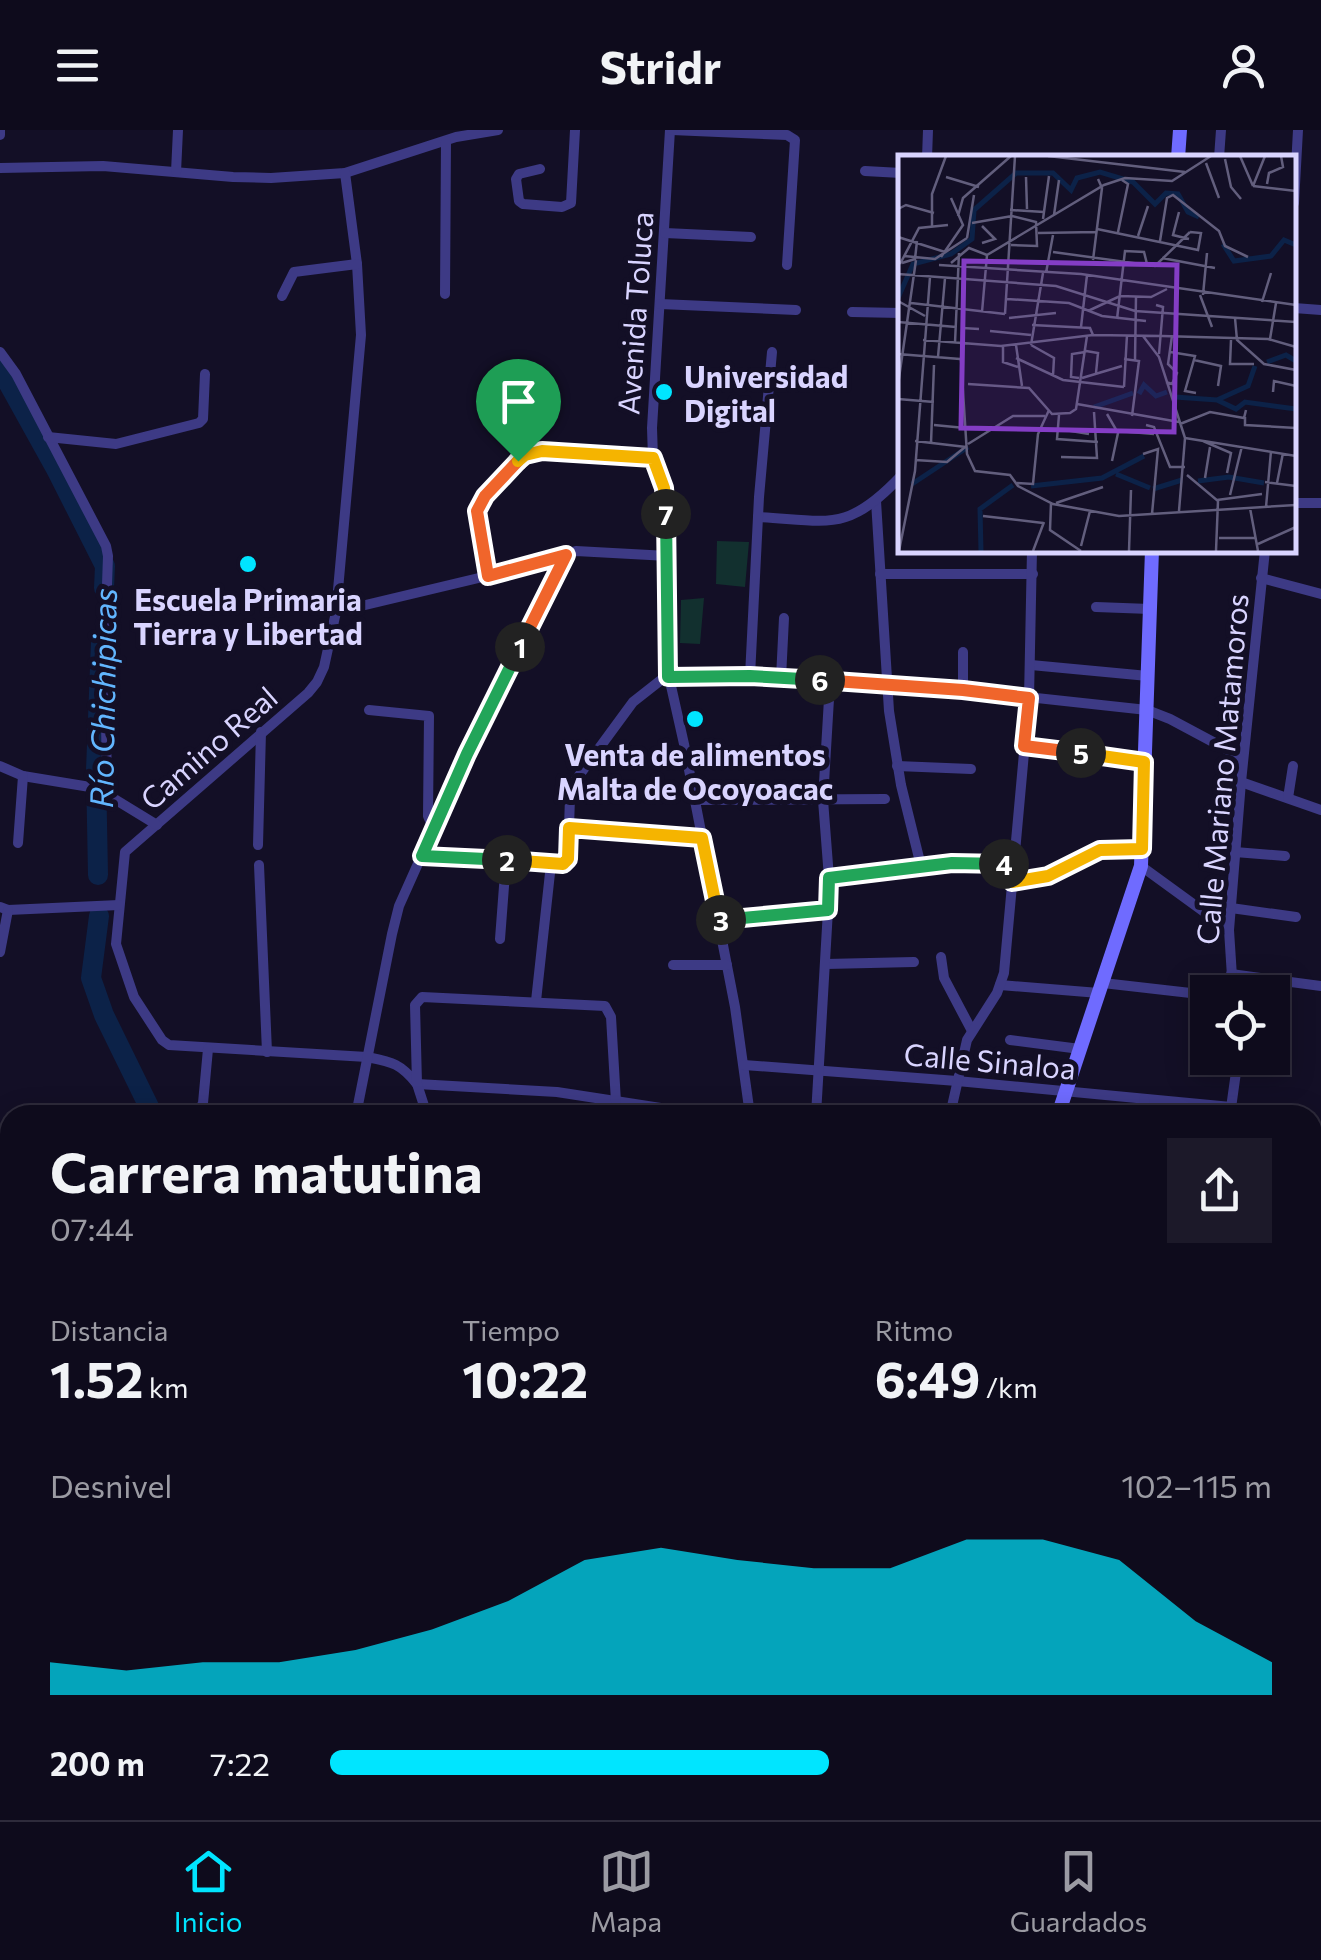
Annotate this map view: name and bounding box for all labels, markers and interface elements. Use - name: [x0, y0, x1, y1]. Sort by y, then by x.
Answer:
- icon: menu: [50, 38, 105, 93]
- text: Stridr: [600, 38, 721, 93]
- icon: person: [1216, 38, 1271, 93]
- inset map: [898, 155, 1296, 552]
- street label: Avenida Toluca: [608, 210, 660, 416]
- place label: Universidad Digital: [684, 357, 848, 428]
- pin: [476, 359, 561, 462]
- icon: arrive: [491, 374, 546, 429]
- marker: Universidad Digital: [653, 381, 675, 403]
- pin: 7: [641, 489, 691, 539]
- text: 7: [658, 497, 674, 531]
- marker: Escuela Primaria Tierra y Libertad: [237, 553, 259, 575]
- place label: Escuela Primaria Tierra y Libertad: [133, 580, 363, 651]
- water label: Río Chichipicas: [80, 588, 124, 808]
- street label: Calle Mariano Matamoros: [1187, 592, 1255, 946]
- pin: 1: [495, 622, 545, 672]
- text: 1: [514, 630, 526, 664]
- pin: 6: [795, 655, 845, 705]
- text: 6: [811, 663, 829, 697]
- street label: Camino Real: [132, 678, 284, 816]
- marker: Venta de alimentos Malta de Ocoyoacac: [684, 708, 706, 730]
- pin: 5: [1056, 728, 1106, 778]
- place label: Venta de alimentos Malta de Ocoyoacac: [557, 735, 833, 806]
- text: 5: [1073, 736, 1089, 770]
- pin: 2: [482, 835, 532, 885]
- pin: 4: [979, 839, 1029, 889]
- text: 2: [499, 843, 515, 877]
- text: 4: [995, 847, 1013, 881]
- pin: 3: [696, 895, 746, 945]
- text: 3: [713, 903, 729, 937]
- map controls: [1190, 975, 1290, 1075]
- button: locate: [1190, 975, 1290, 1075]
- street label: Calle Sinaloa: [902, 1034, 1078, 1086]
- text: Carrera matutina: [50, 1137, 483, 1204]
- button: share: [1167, 1138, 1272, 1243]
- text: 07:44: [50, 1208, 134, 1248]
- text: Distancia: [50, 1313, 168, 1347]
- text: Tiempo: [462, 1313, 560, 1347]
- text: Ritmo: [875, 1313, 953, 1347]
- text: 1.52: [50, 1347, 143, 1408]
- text: 10:22: [462, 1347, 588, 1408]
- text: 6:49: [875, 1347, 980, 1408]
- text: km: [143, 1370, 188, 1404]
- text: /km: [980, 1370, 1038, 1404]
- text: Desnivel: [50, 1465, 172, 1505]
- text: 102–115 m: [1121, 1465, 1272, 1505]
- text: 200 m: [50, 1743, 145, 1783]
- text: 7:22: [210, 1743, 270, 1783]
- tab: Inicio: [174, 1844, 243, 1938]
- tab: Mapa: [590, 1844, 662, 1938]
- tab: Guardados: [1010, 1844, 1147, 1938]

